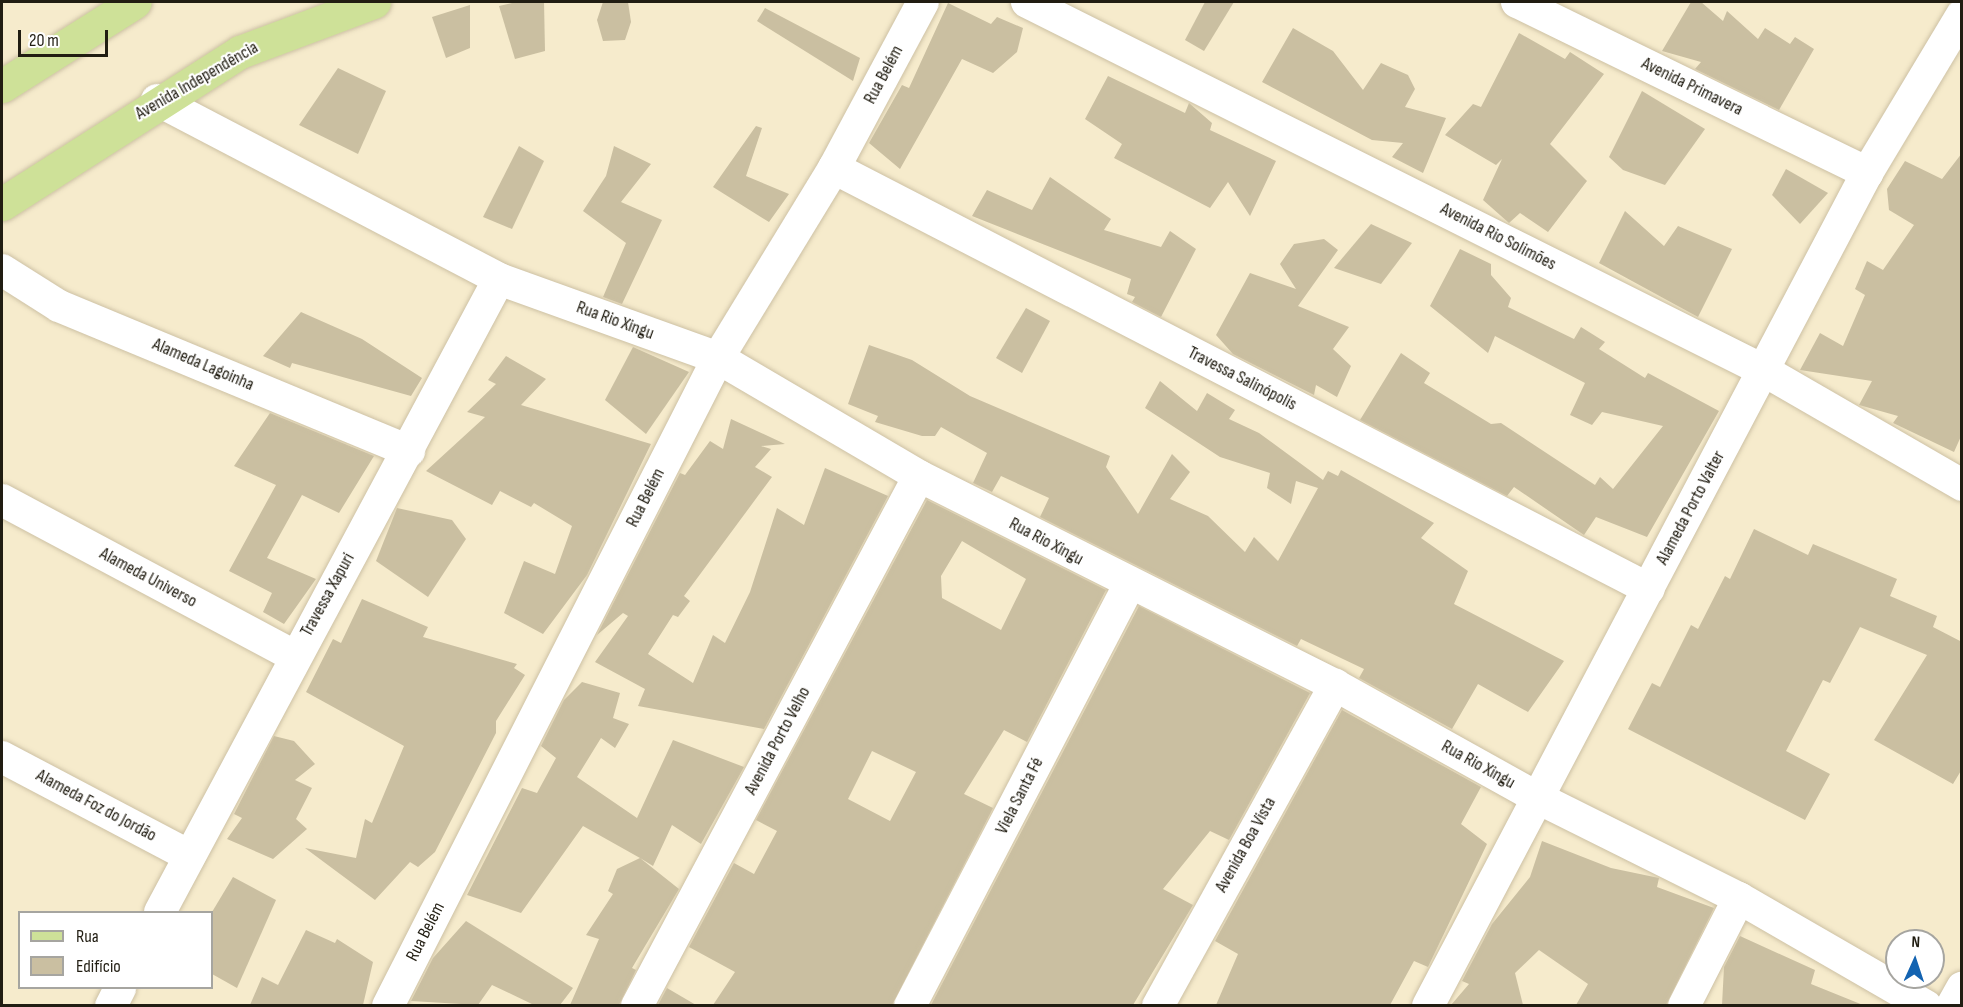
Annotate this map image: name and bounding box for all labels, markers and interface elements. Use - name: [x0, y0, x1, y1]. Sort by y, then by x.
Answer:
- scale bar: [21, 18, 111, 56]
- text: 20 m: [29, 30, 59, 51]
- street label: Avenida Independência: [132, 37, 262, 125]
- street label: Rua Belém: [860, 42, 908, 108]
- street label: Avenida Primavera: [1638, 53, 1746, 121]
- street label: Avenida Rio Solimões: [1437, 199, 1559, 275]
- street label: Rua Rio Xingu: [573, 297, 657, 345]
- street label: Alameda Lagoinha: [149, 334, 257, 396]
- street label: Travessa Salinópolis: [1184, 342, 1300, 416]
- street label: Alameda Porto Valter: [1652, 447, 1730, 569]
- street label: Rua Belém: [622, 465, 670, 531]
- street label: Rua Rio Xingu: [1005, 513, 1087, 571]
- street label: Alameda Universo: [96, 543, 200, 613]
- street label: Travessa Xapuri: [296, 550, 360, 640]
- street label: Avenida Porto Velho: [740, 683, 816, 799]
- street label: Rua Rio Xingu: [1437, 736, 1519, 794]
- street label: Viela Santa Fé: [991, 754, 1049, 838]
- street label: Alameda Foz do Jordão: [32, 765, 160, 847]
- street label: Avenida Boa Vista: [1211, 794, 1281, 896]
- street label: Rua Belém: [402, 899, 450, 965]
- legend: [18, 911, 213, 989]
- text: Rua: [76, 926, 99, 947]
- north arrow: [1885, 929, 1945, 989]
- text: N: [1911, 933, 1921, 952]
- text: Edifício: [76, 956, 121, 977]

